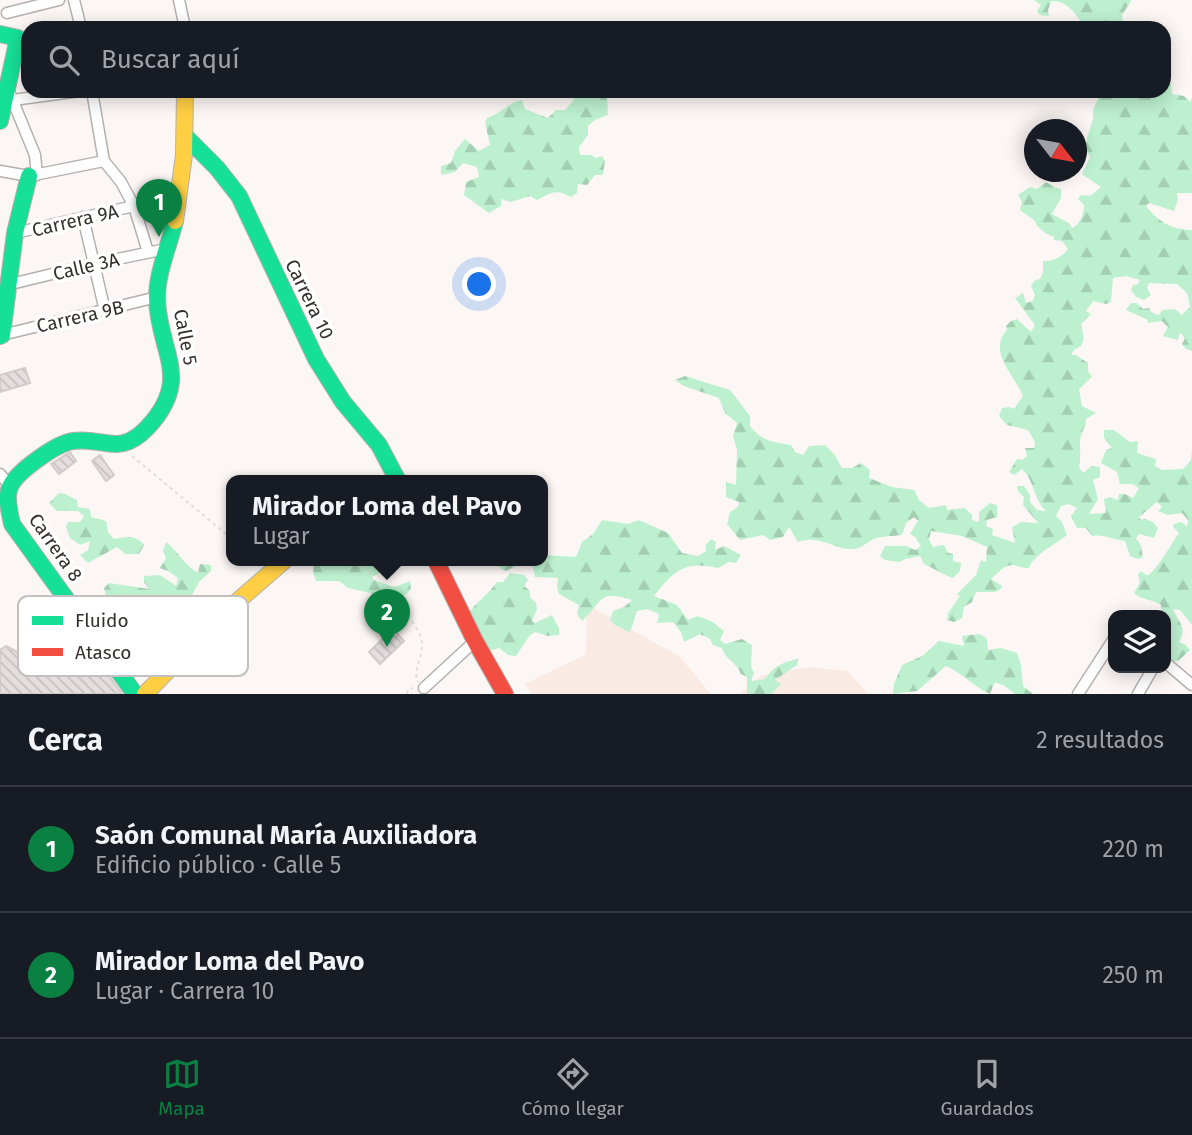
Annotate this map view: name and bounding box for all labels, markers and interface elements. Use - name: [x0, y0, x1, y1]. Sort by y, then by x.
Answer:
- search box: [21, 21, 1171, 98]
- icon: search: [45, 41, 83, 79]
- text: Buscar aquí: [101, 44, 239, 75]
- north arrow: [1024, 119, 1087, 182]
- pin: 1: [136, 179, 182, 237]
- street label: Carrera 9A: [30, 199, 121, 242]
- street label: Calle 3A: [51, 248, 122, 285]
- street label: Carrera 10: [280, 255, 339, 343]
- your location: [462, 267, 496, 301]
- street label: Carrera 9B: [34, 295, 126, 338]
- street label: Calle 5: [169, 307, 202, 367]
- popup: [226, 475, 548, 566]
- text: Mirador Loma del Pavo: [252, 491, 522, 522]
- street label: Carrera 8: [24, 509, 87, 586]
- text: Lugar: [252, 522, 310, 550]
- pin: 2: [364, 589, 410, 647]
- legend: [18, 596, 248, 676]
- text: Fluido: [75, 609, 129, 632]
- map controls: [1108, 610, 1171, 673]
- button: layers: [1108, 610, 1171, 673]
- text: Atasco: [75, 641, 131, 664]
- text: Cerca: [28, 722, 103, 758]
- text: 2 resultados: [1036, 726, 1164, 754]
- text: Saón Comunal María Auxiliadora: [95, 820, 477, 851]
- text: 1: [46, 835, 56, 863]
- text: 220 m: [1103, 835, 1164, 863]
- text: Edificio público · Calle 5: [95, 851, 341, 879]
- text: Mirador Loma del Pavo: [95, 946, 364, 977]
- text: 2: [45, 961, 57, 989]
- text: 250 m: [1102, 961, 1164, 989]
- text: Lugar · Carrera 10: [95, 977, 274, 1005]
- tab: Mapa: [158, 1055, 205, 1120]
- tab: Cómo llegar: [522, 1055, 624, 1120]
- tab: Guardados: [940, 1055, 1034, 1120]

